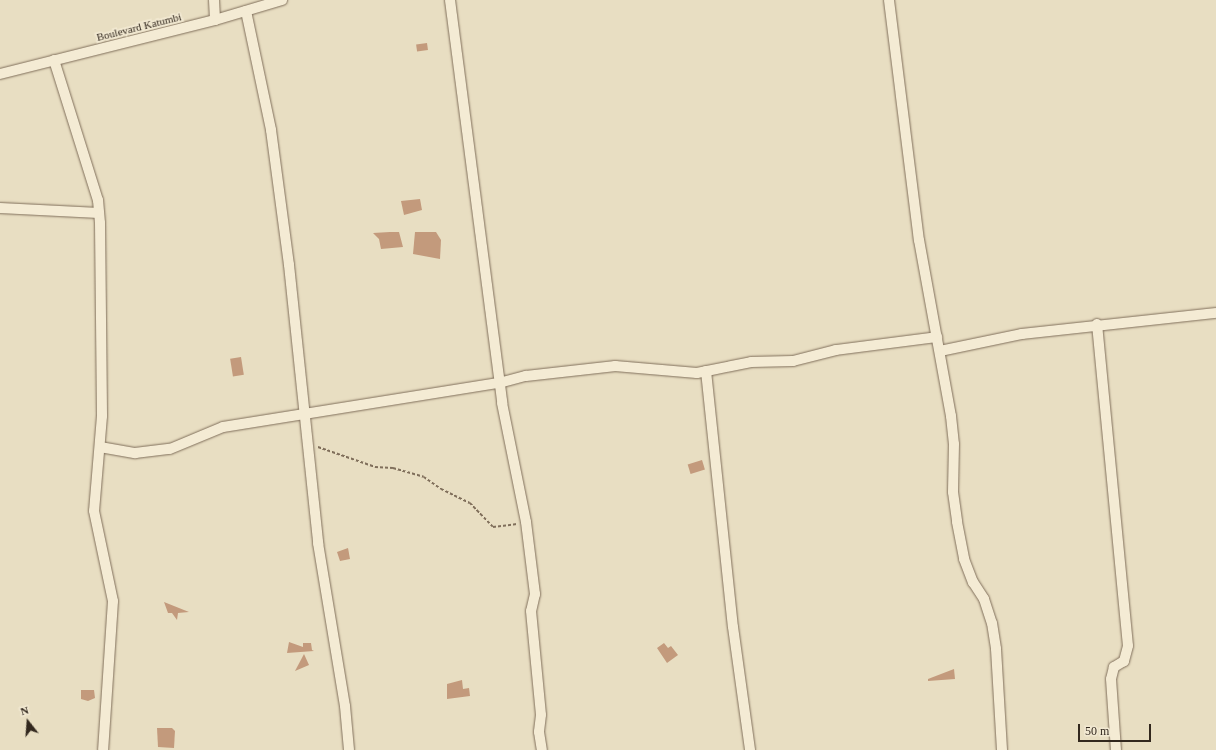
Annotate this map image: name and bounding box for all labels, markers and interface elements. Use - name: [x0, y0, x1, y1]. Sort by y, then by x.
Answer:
- street label: Boulevard Katumbi: [95, 10, 183, 44]
- north arrow: [8, 702, 48, 742]
- text: N: [19, 704, 30, 717]
- scale bar: [1080, 716, 1153, 742]
- text: 50 m: [1085, 724, 1109, 738]

